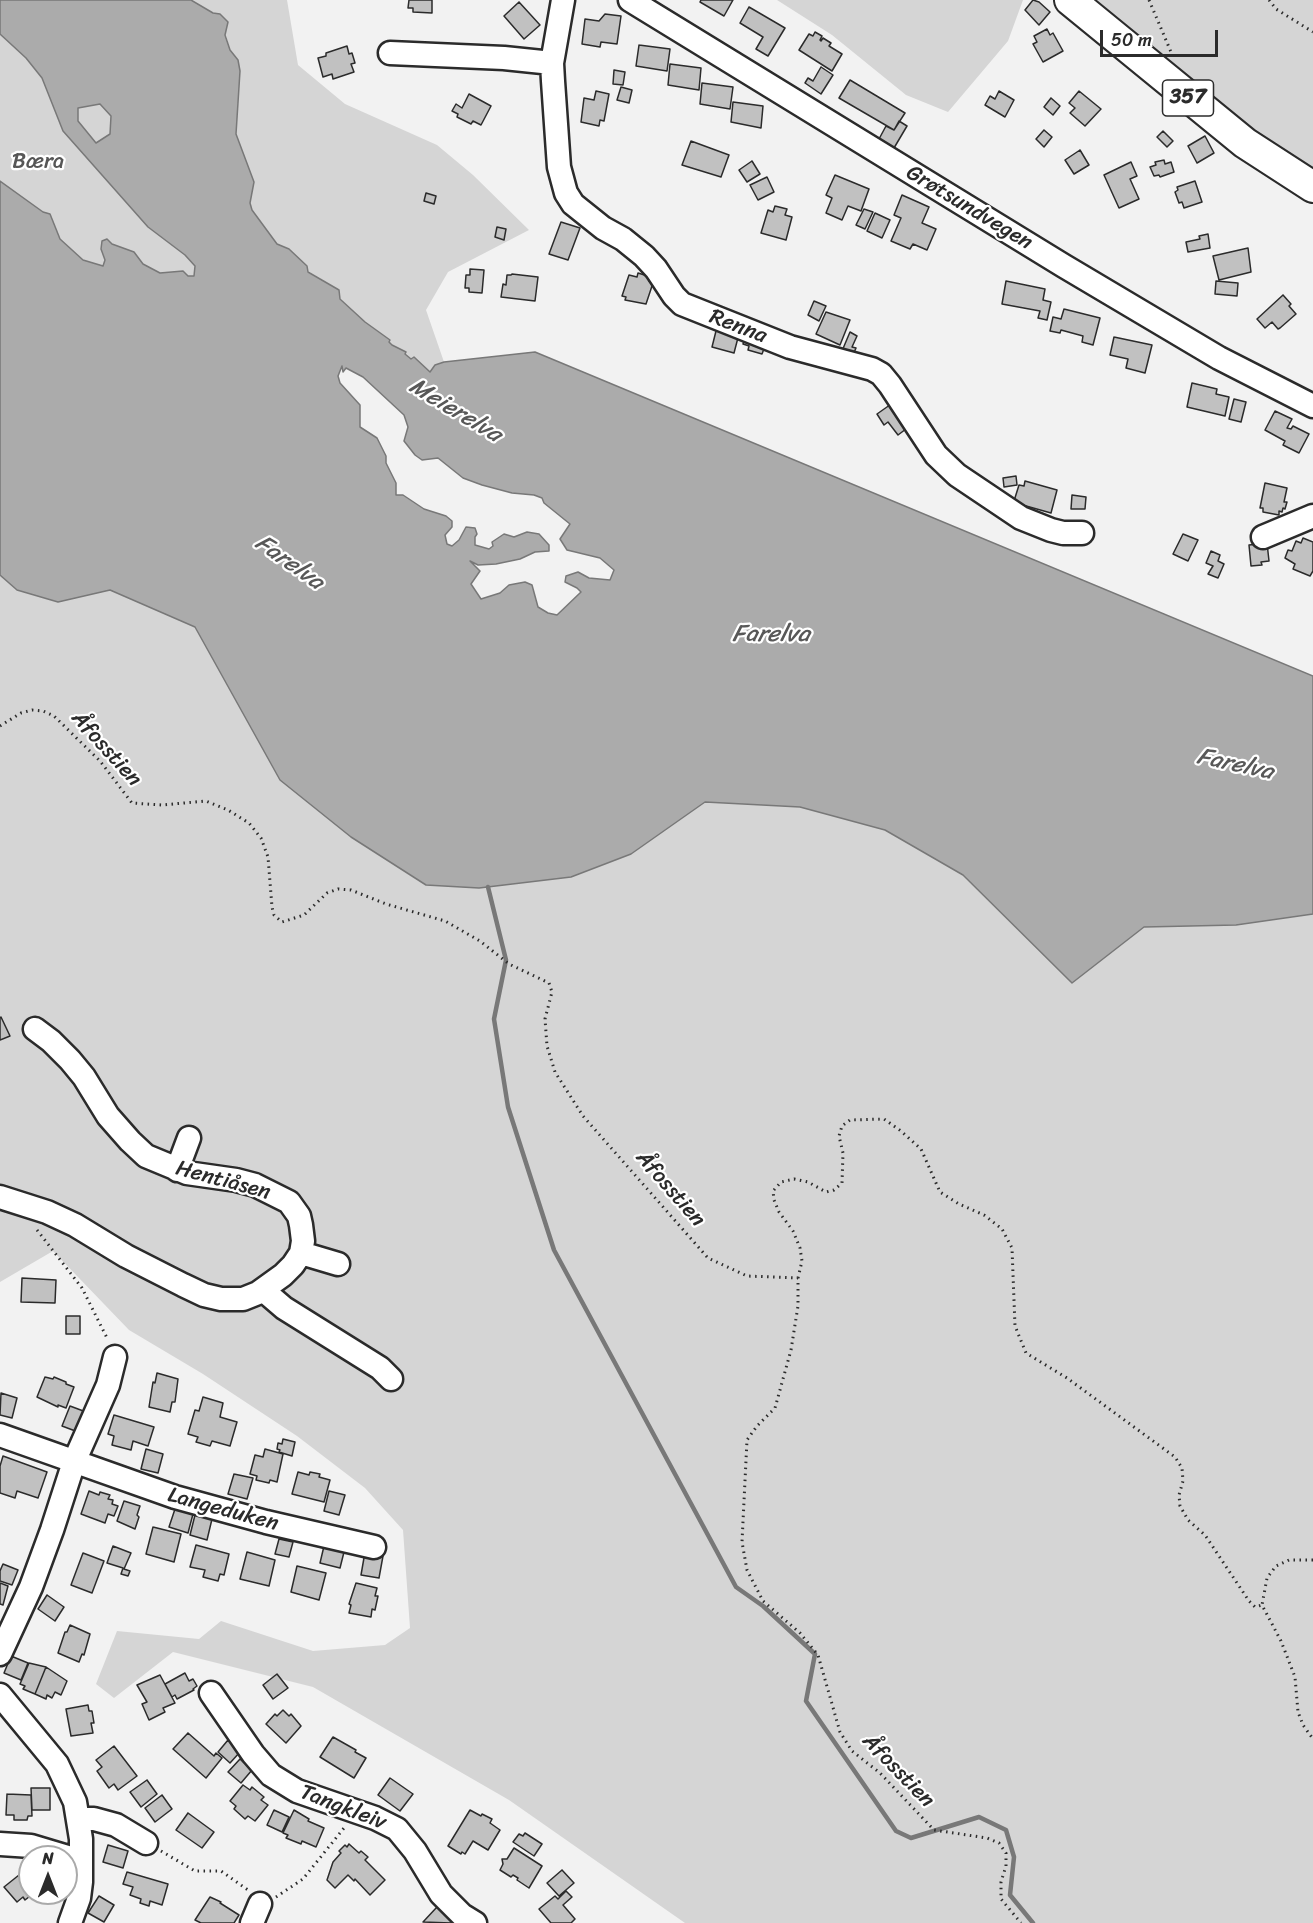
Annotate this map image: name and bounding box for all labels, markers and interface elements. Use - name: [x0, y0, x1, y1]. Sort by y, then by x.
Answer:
- scale bar: [1103, 18, 1222, 56]
- text: 50 m: [1111, 24, 1152, 56]
- road number: 357: [1162, 80, 1214, 116]
- park label: Bæra: [12, 149, 64, 175]
- street label: Grøtsundvegen: [901, 160, 1037, 256]
- street label: Renna: [706, 304, 770, 350]
- water label: Meierelva: [404, 372, 506, 450]
- water label: Farelva: [249, 529, 329, 597]
- water label: Farelva: [732, 621, 810, 649]
- street label: Åfosstien: [65, 706, 147, 792]
- water label: Farelva: [1194, 743, 1276, 787]
- street label: Åfosstien: [630, 1145, 710, 1233]
- street label: Hentiåsen: [173, 1156, 273, 1206]
- street label: Langeduken: [165, 1483, 281, 1537]
- street label: Åfosstien: [856, 1729, 940, 1813]
- street label: Tangkleiv: [296, 1780, 390, 1836]
- text: N: [42, 1844, 54, 1873]
- north arrow: [18, 1845, 78, 1905]

